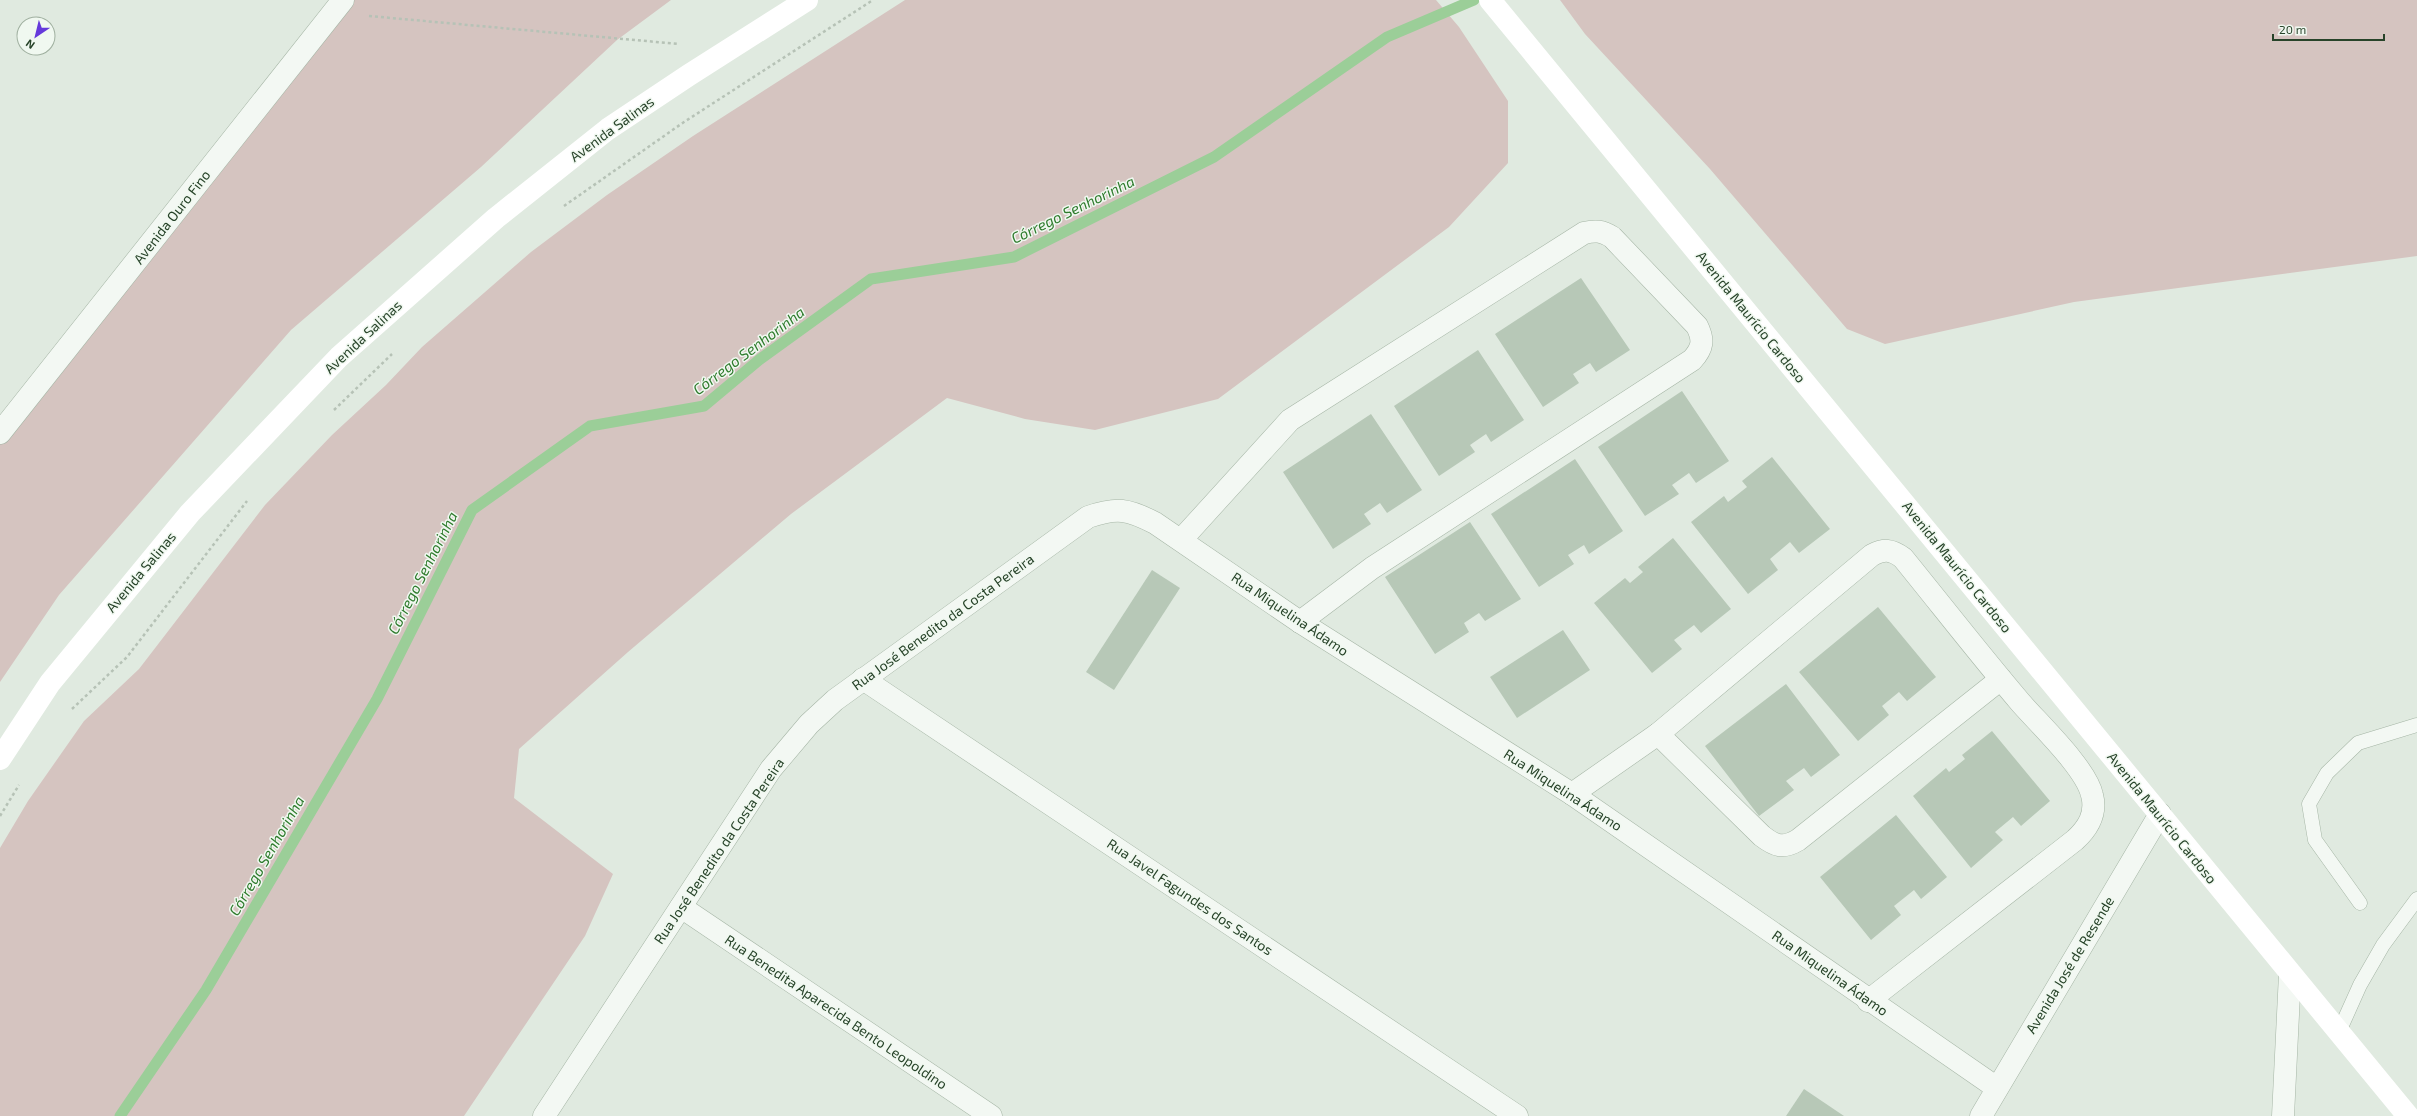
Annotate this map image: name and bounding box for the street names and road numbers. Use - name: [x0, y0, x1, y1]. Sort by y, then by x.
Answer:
- street label: Avenida Salinas: [566, 92, 657, 165]
- street label: Avenida Ouro Fino: [130, 166, 214, 267]
- street label: Avenida Maurício Cardoso: [1693, 247, 1810, 386]
- street label: Avenida Salinas: [320, 296, 405, 377]
- street label: Avenida Maurício Cardoso: [1899, 497, 2016, 636]
- street label: Avenida Salinas: [102, 528, 179, 615]
- street label: Rua José Benedito da Costa Pereira: [848, 550, 1037, 693]
- street label: Rua Miquelina Ádamo: [1229, 568, 1352, 659]
- street label: Rua Miquelina Ádamo: [1501, 745, 1626, 834]
- street label: Avenida Maurício Cardoso: [2104, 748, 2221, 887]
- street label: Rua José Benedito da Costa Pereira: [650, 754, 787, 947]
- street label: Rua Javel Fagundes dos Santos: [1104, 835, 1276, 959]
- street label: Avenida José de Resende: [2022, 893, 2117, 1036]
- street label: Rua Miquelina Ádamo: [1769, 926, 1892, 1019]
- street label: Rua Benedita Aparecida Bento Leopoldino: [722, 931, 951, 1093]

